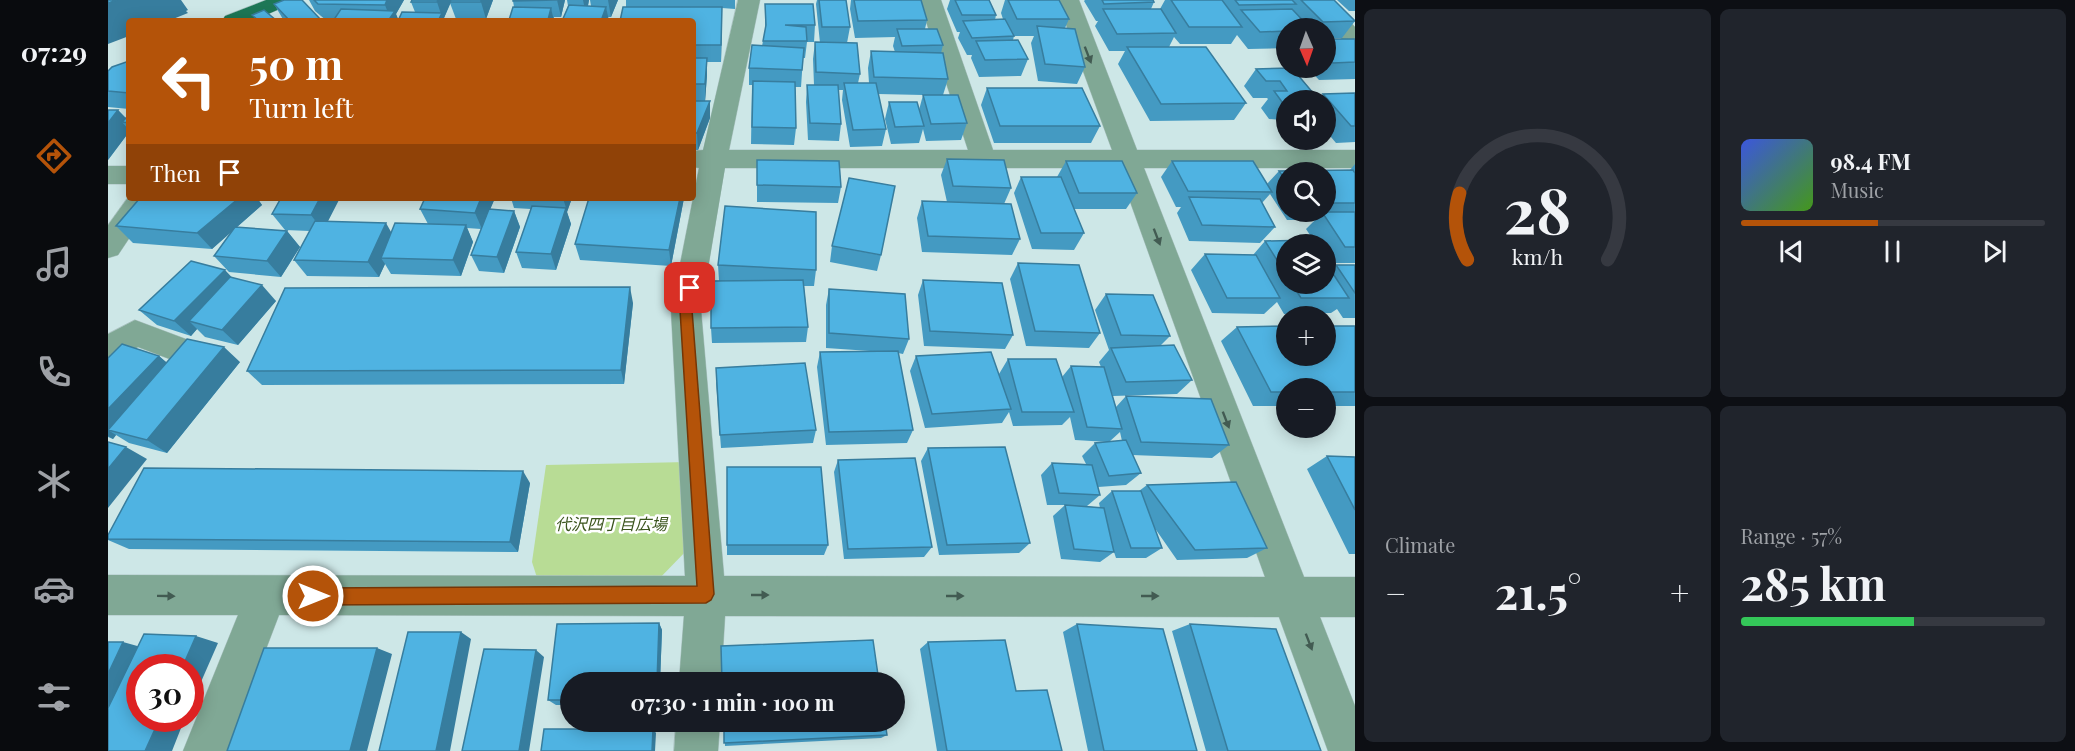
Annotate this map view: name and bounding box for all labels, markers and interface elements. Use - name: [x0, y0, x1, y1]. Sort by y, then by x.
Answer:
- north arrow: [1276, 18, 1336, 78]
- map controls: [1276, 18, 1336, 438]
- text: 07:29: [21, 33, 87, 69]
- text: 50 m: [249, 35, 343, 91]
- icon: left: [150, 42, 228, 120]
- one-way arrow: [1084, 46, 1094, 64]
- text: Turn left: [249, 89, 353, 125]
- button: sound: [1276, 90, 1336, 150]
- icon: directions: [33, 135, 75, 177]
- text: 98.4 FM: [1831, 146, 1911, 176]
- icon: arrive: [213, 156, 246, 189]
- text: Then: [150, 158, 201, 188]
- button: search: [1276, 162, 1336, 222]
- text: 28: [1503, 166, 1571, 250]
- text: Music: [1831, 176, 1884, 203]
- one-way arrow: [1152, 229, 1162, 247]
- button: layers: [1276, 234, 1336, 294]
- icon: previous: [1775, 235, 1808, 268]
- icon: pause: [1876, 235, 1909, 268]
- icon: next: [1978, 235, 2011, 268]
- icon: music: [33, 243, 75, 285]
- text: km/h: [1512, 243, 1563, 271]
- pin: [664, 262, 715, 313]
- icon: arrive: [673, 271, 706, 304]
- button: +: [1276, 306, 1336, 366]
- icon: phone: [33, 351, 75, 393]
- button: −: [1276, 378, 1336, 438]
- one-way arrow: [1221, 411, 1231, 429]
- icon: climate: [33, 460, 75, 502]
- park label: 代沢四丁目広場: [555, 513, 669, 534]
- text: Range · 57%: [1741, 522, 1842, 549]
- text: Climate: [1385, 531, 1455, 558]
- text: 285 km: [1741, 552, 1886, 612]
- text: 21.5°: [1495, 561, 1582, 621]
- position arrow: [281, 564, 345, 628]
- icon: car: [33, 568, 75, 610]
- text: −: [1385, 570, 1406, 614]
- text: +: [1670, 570, 1689, 614]
- one-way arrow: [751, 590, 770, 600]
- one-way arrow: [157, 591, 176, 600]
- one-way arrow: [946, 591, 965, 600]
- one-way arrow: [1141, 591, 1160, 601]
- one-way arrow: [1305, 633, 1314, 651]
- speed limit sign: 30: [126, 654, 204, 732]
- icon: filters: [33, 676, 75, 718]
- text: 07:30 · 1 min · 100 m: [631, 687, 835, 717]

